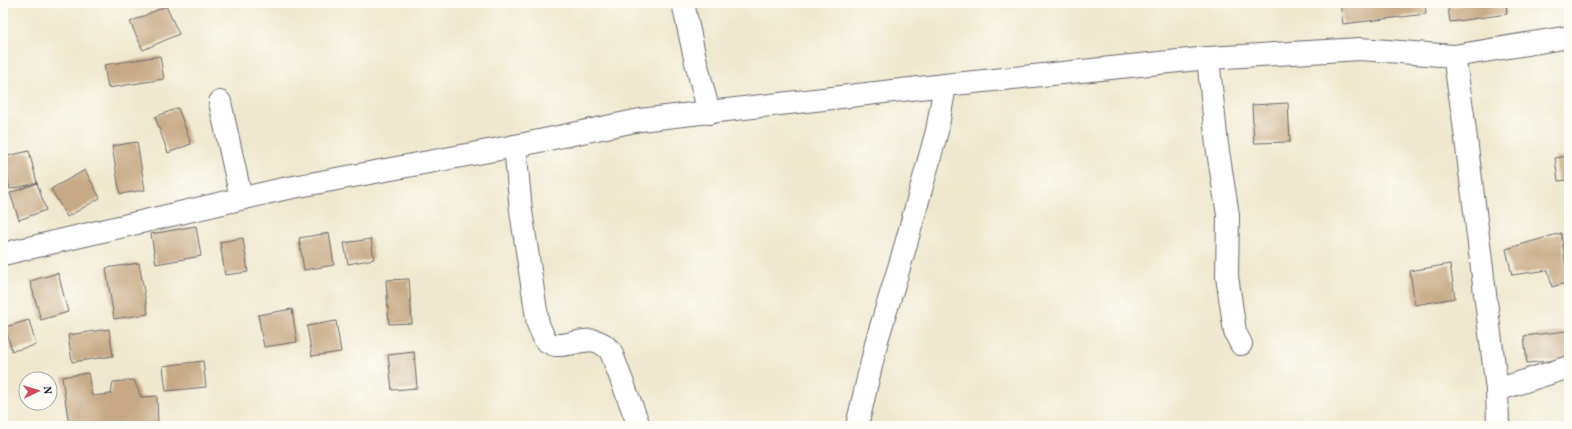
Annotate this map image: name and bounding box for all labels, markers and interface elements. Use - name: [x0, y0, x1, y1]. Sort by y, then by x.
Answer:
- north arrow: [18, 371, 58, 411]
- text: N: [39, 386, 54, 395]

